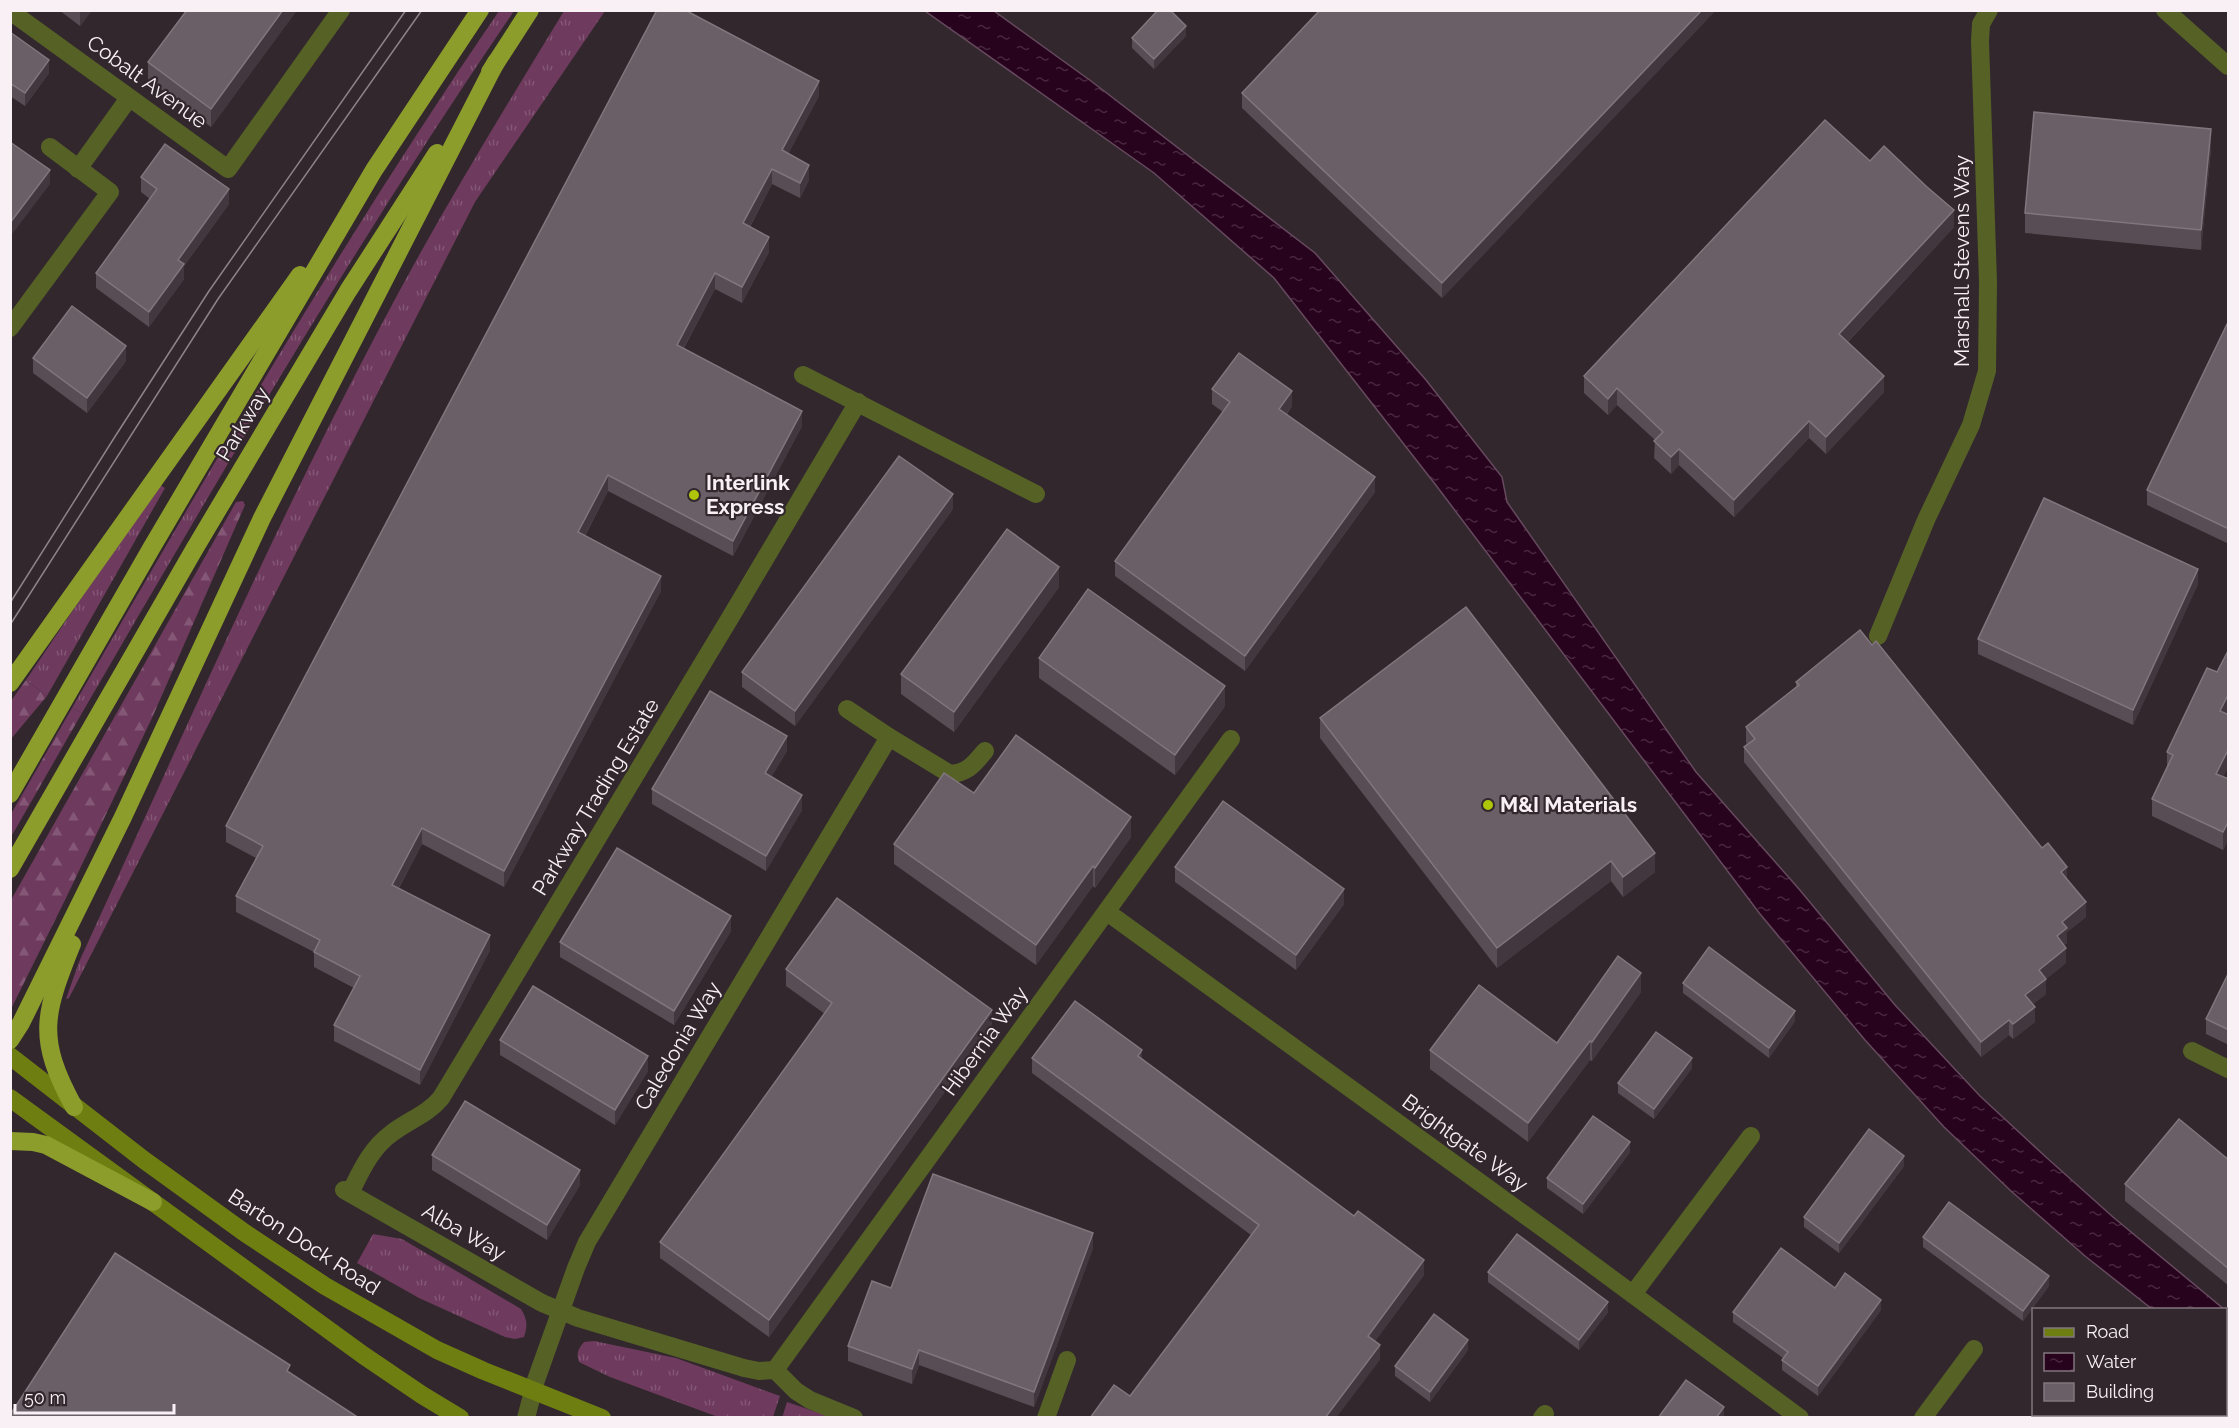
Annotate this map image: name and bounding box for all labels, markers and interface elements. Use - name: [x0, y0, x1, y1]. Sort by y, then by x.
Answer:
- street label: Cobalt Avenue: [82, 30, 212, 134]
- street label: Marshall Stevens Way: [1949, 155, 1974, 367]
- street label: Parkway: [211, 382, 274, 465]
- place label: Interlink Express: [706, 470, 790, 519]
- marker: Interlink Express: [687, 488, 701, 502]
- street label: Parkway Trading Estate: [527, 694, 664, 900]
- place label: M&I Materials: [1500, 792, 1637, 817]
- marker: M&I Materials: [1481, 798, 1495, 812]
- street label: Caledonia Way: [629, 977, 726, 1115]
- street label: Hibernia Way: [937, 981, 1033, 1100]
- street label: Brightgate Way: [1398, 1089, 1533, 1197]
- street label: Barton Dock Road: [224, 1183, 385, 1300]
- street label: Alba Way: [418, 1198, 510, 1265]
- legend: [2032, 1308, 2227, 1416]
- text: Road: [2086, 1321, 2129, 1342]
- text: Water: [2086, 1351, 2137, 1372]
- scale bar: [15, 1377, 174, 1415]
- text: Building: [2086, 1381, 2154, 1402]
- text: 50 m: [24, 1387, 66, 1408]

